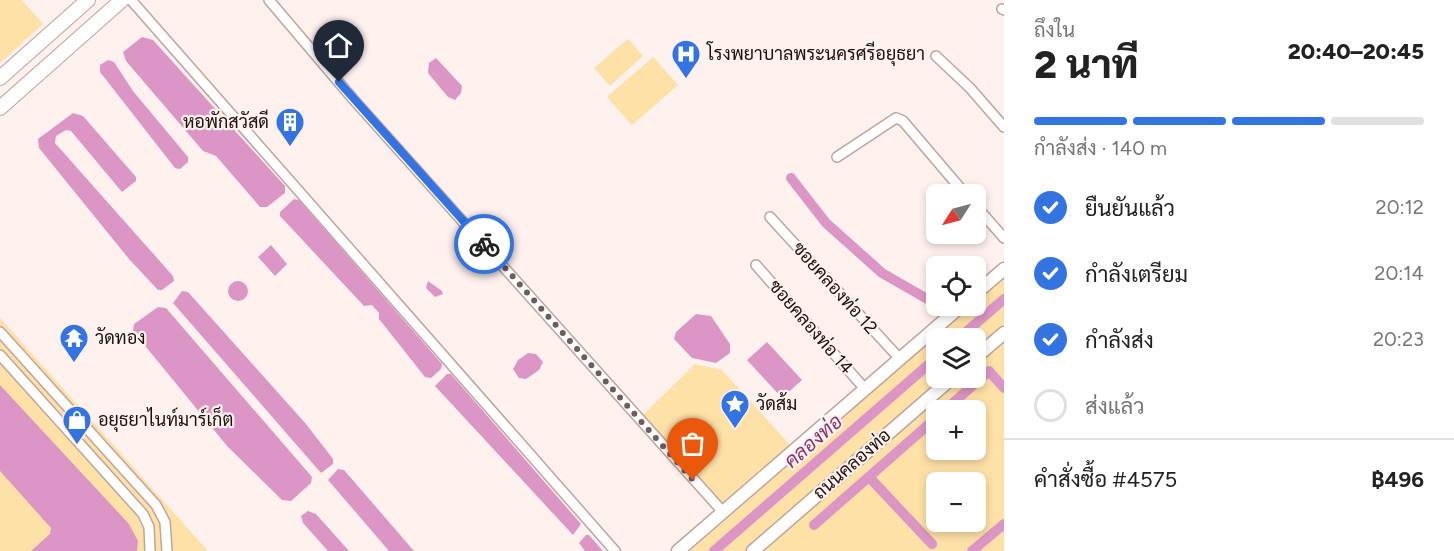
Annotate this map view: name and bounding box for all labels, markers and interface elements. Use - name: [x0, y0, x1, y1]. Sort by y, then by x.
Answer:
- text: ถึงใน: [1034, 18, 1075, 42]
- pin: [313, 20, 364, 82]
- icon: home: [322, 29, 355, 62]
- hospital icon: โรงพยาบาลพระนครศรีอยุธยา: [670, 38, 702, 80]
- text: 20:40–20:45: [1288, 38, 1424, 65]
- place label: โรงพยาบาลพระนครศรีอยุธยา: [706, 41, 925, 66]
- text: 2 นาที: [1034, 41, 1138, 88]
- building icon: หอพักสวัสดี: [274, 106, 306, 148]
- place label: หอพักสวัสดี: [183, 109, 269, 133]
- text: กำลังส่ง · 140 m: [1034, 136, 1167, 160]
- north arrow: [926, 184, 986, 244]
- map controls: [926, 184, 986, 532]
- icon: check: [1034, 191, 1067, 224]
- text: ยืนยันแล้ว: [1085, 195, 1175, 222]
- text: 20:12: [1376, 195, 1424, 219]
- courier: [454, 214, 514, 274]
- icon: bike: [468, 228, 501, 261]
- street label: ซอยคลองท่อ 12: [788, 237, 883, 339]
- button: locate: [926, 256, 986, 316]
- icon: check: [1034, 257, 1067, 290]
- text: กำลังเตรียม: [1085, 261, 1188, 288]
- text: 20:14: [1374, 261, 1424, 285]
- street label: ซอยคลองท่อ 14: [764, 275, 859, 379]
- temple icon: วัดทอง: [58, 322, 90, 364]
- icon: check: [1034, 323, 1067, 356]
- place label: วัดทอง: [95, 327, 145, 349]
- text: กำลังส่ง: [1085, 327, 1154, 354]
- text: 20:23: [1373, 327, 1424, 351]
- button: layers: [926, 328, 986, 388]
- place icon: วัดส้ม: [719, 388, 751, 430]
- place label: วัดส้ม: [756, 392, 797, 415]
- text: ส่งแล้ว: [1085, 393, 1145, 420]
- button: +: [926, 400, 986, 460]
- shop icon: อยุธยาไนท์มาร์เก็ต: [61, 404, 93, 446]
- place label: อยุธยาไนท์มาร์เก็ต: [98, 406, 233, 432]
- water label: คลองท่อ: [779, 409, 847, 473]
- pin: [667, 418, 718, 480]
- street label: ถนนคลองท่อ: [808, 424, 895, 504]
- icon: bag: [676, 427, 709, 460]
- text: คำสั่งซื้อ #4575: [1034, 466, 1177, 493]
- text: ฿496: [1371, 466, 1424, 493]
- button: −: [926, 472, 986, 532]

